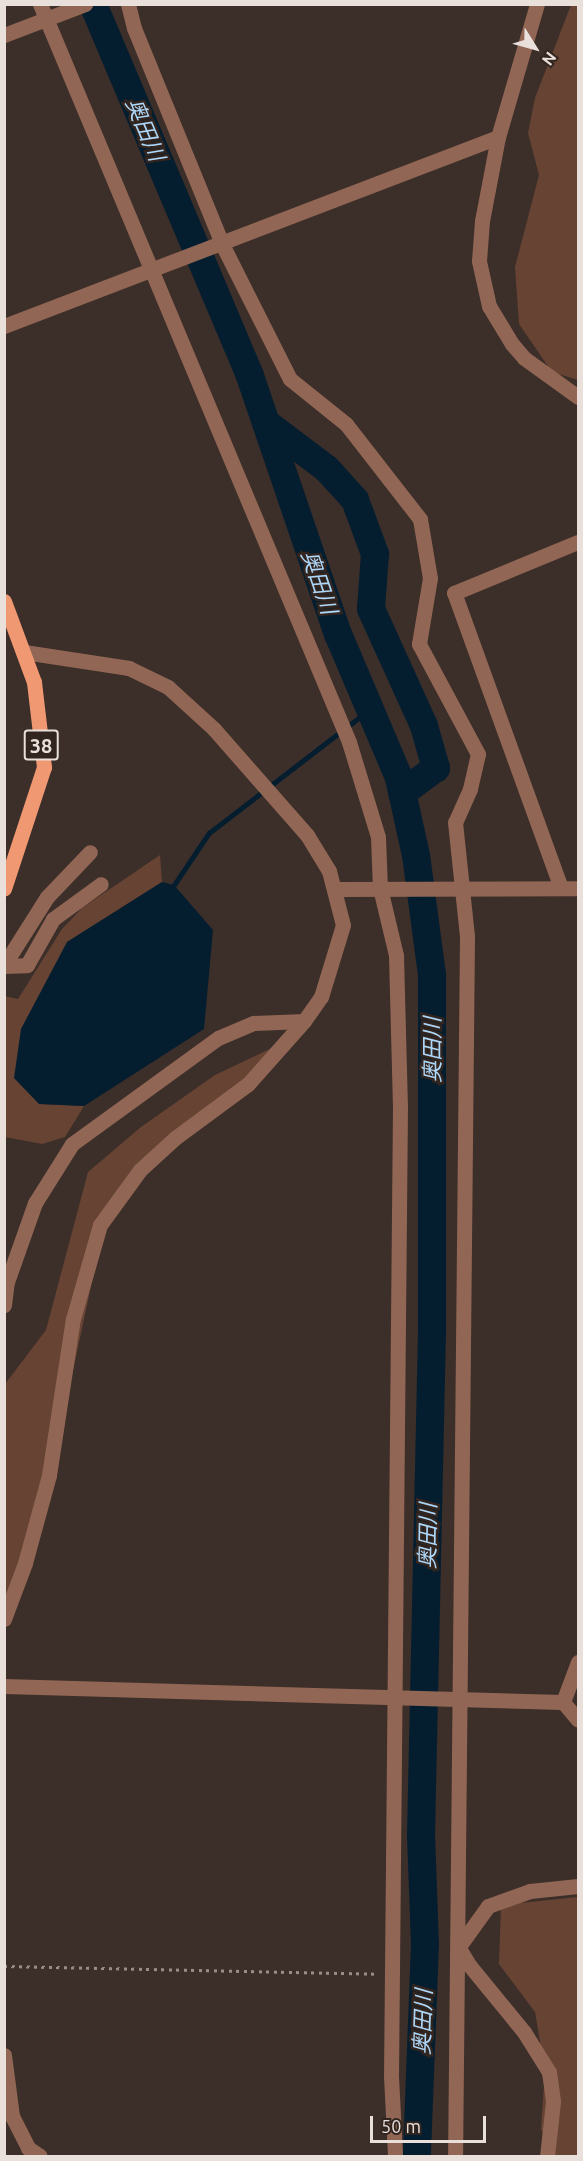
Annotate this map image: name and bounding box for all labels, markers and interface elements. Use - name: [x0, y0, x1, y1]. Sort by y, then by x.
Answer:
- north arrow: [505, 18, 565, 78]
- text: N: [539, 49, 560, 69]
- water label: 奥田川: [121, 93, 171, 165]
- water label: 奥田川: [297, 547, 343, 617]
- road number: 38: [23, 728, 59, 762]
- water label: 奥田川: [419, 1017, 445, 1083]
- water label: 奥田川: [413, 1503, 441, 1569]
- water label: 奥田川: [408, 1989, 436, 2055]
- scale bar: [373, 2104, 488, 2142]
- text: 50 m: [381, 2116, 421, 2136]

